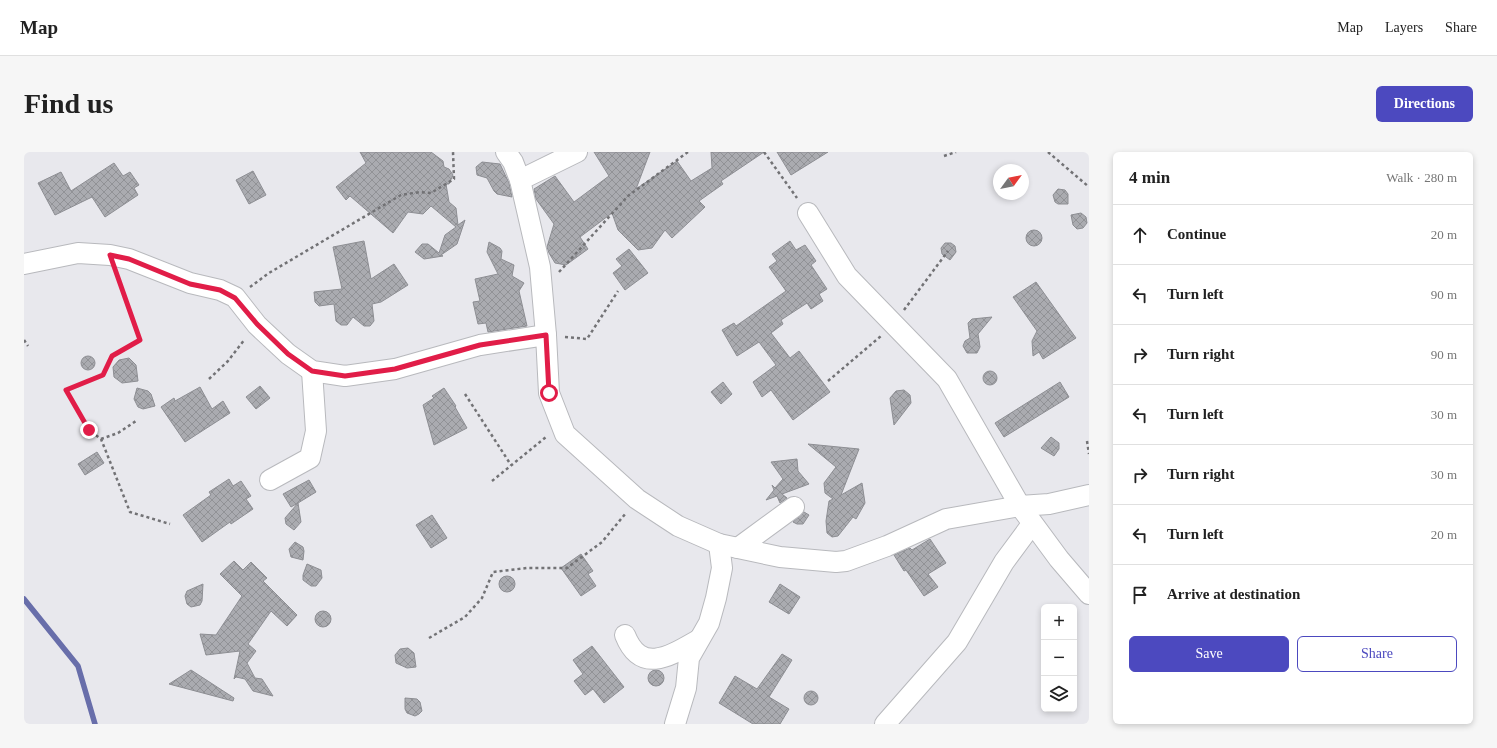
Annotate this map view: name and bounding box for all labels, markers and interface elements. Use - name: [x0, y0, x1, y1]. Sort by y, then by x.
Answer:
- text: Map: [20, 17, 58, 38]
- text: Map: [1337, 20, 1363, 35]
- text: Layers: [1385, 20, 1423, 35]
- text: Share: [1445, 20, 1477, 35]
- button: Directions: [1376, 86, 1473, 122]
- text: Find us: [24, 88, 114, 119]
- north arrow: [993, 164, 1029, 200]
- text: 4 min: [1129, 168, 1170, 187]
- text: Walk · 280 m: [1386, 170, 1457, 185]
- icon: ahead: [1129, 224, 1151, 246]
- text: Continue: [1167, 226, 1226, 242]
- text: 20 m: [1431, 227, 1457, 242]
- icon: left: [1129, 284, 1151, 306]
- text: Turn left: [1167, 286, 1224, 302]
- text: 90 m: [1431, 287, 1457, 302]
- icon: right: [1129, 344, 1151, 366]
- text: Turn right: [1167, 346, 1234, 362]
- text: 90 m: [1431, 347, 1457, 362]
- route start: [540, 384, 558, 402]
- icon: left: [1129, 404, 1151, 426]
- text: Turn left: [1167, 406, 1224, 422]
- text: 30 m: [1431, 407, 1457, 422]
- route end: [80, 421, 98, 439]
- icon: right: [1129, 464, 1151, 486]
- text: Turn right: [1167, 466, 1234, 482]
- text: 30 m: [1431, 467, 1457, 482]
- icon: left: [1129, 524, 1151, 546]
- text: Turn left: [1167, 526, 1224, 542]
- text: 20 m: [1431, 527, 1457, 542]
- icon: arrive: [1129, 584, 1151, 606]
- text: Arrive at destination: [1167, 586, 1300, 602]
- map controls: [1041, 604, 1077, 712]
- button: +: [1041, 604, 1077, 640]
- button: Save: [1129, 636, 1289, 672]
- button: Share: [1297, 636, 1457, 672]
- button: −: [1041, 640, 1077, 676]
- button: layers: [1041, 676, 1077, 712]

